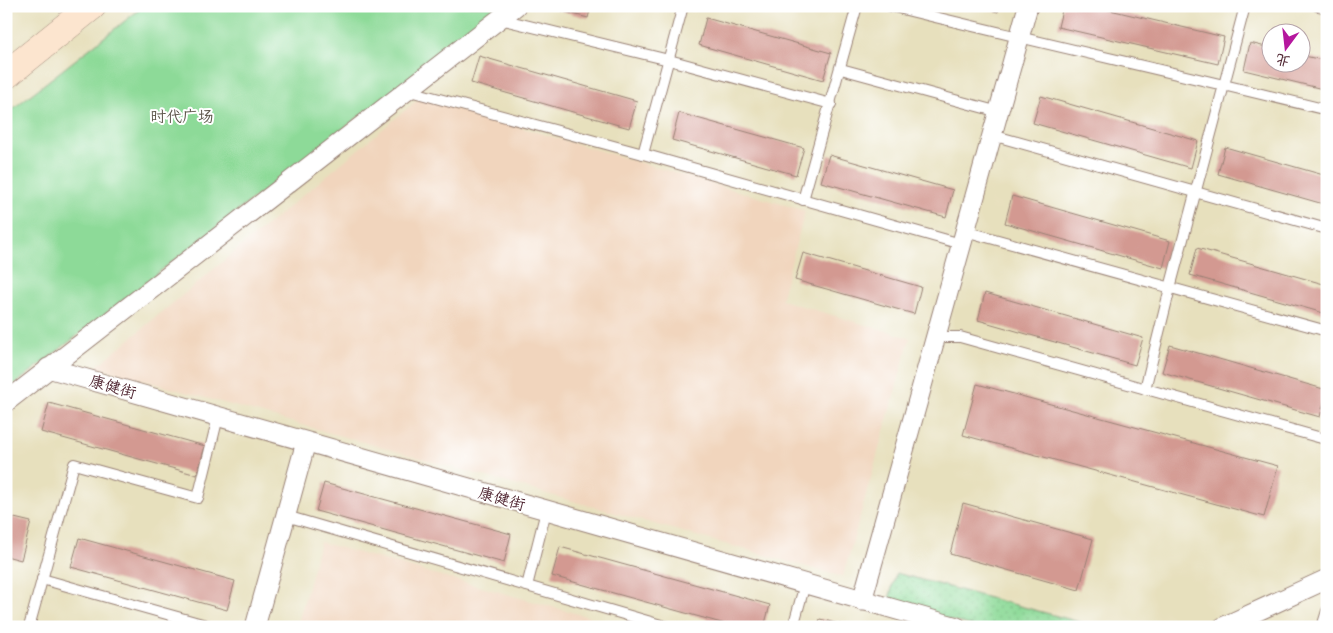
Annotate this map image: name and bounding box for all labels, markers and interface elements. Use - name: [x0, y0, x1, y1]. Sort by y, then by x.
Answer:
- north arrow: [1260, 22, 1310, 72]
- text: 北: [1274, 49, 1292, 70]
- park label: 时代广场: [150, 107, 214, 128]
- street label: 康健街: [87, 371, 139, 404]
- street label: 康健街: [476, 483, 528, 516]

